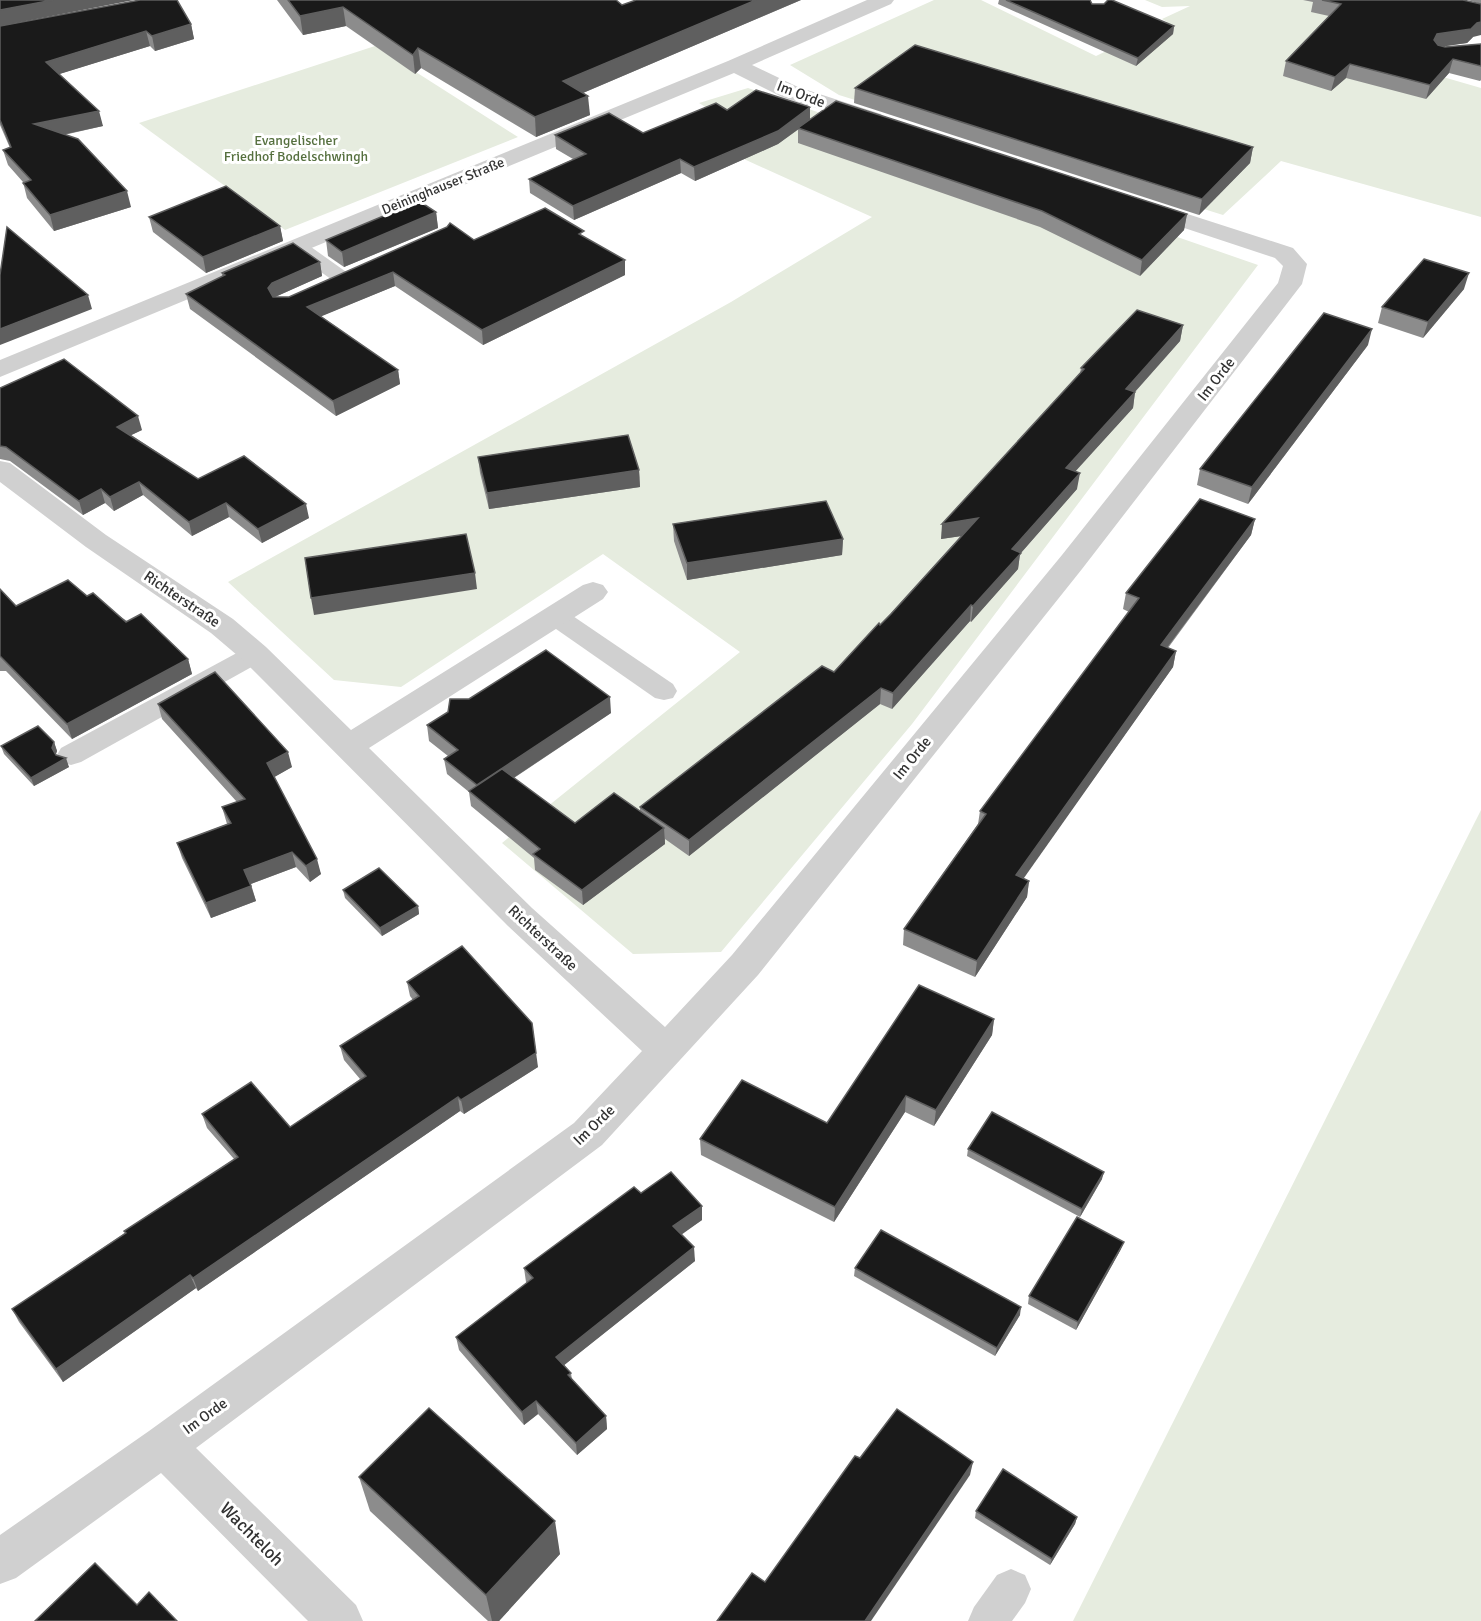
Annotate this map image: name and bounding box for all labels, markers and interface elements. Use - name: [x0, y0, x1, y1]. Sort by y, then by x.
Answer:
- street label: Im Orde: [774, 77, 828, 111]
- park label: Evangelischer Friedhof Bodelschwingh: [224, 132, 368, 165]
- street label: Deininghauser Straße: [379, 154, 507, 218]
- street label: Im Orde: [1193, 354, 1239, 404]
- street label: Richterstraße: [140, 567, 224, 631]
- street label: Im Orde: [889, 733, 935, 783]
- street label: Richterstraße: [505, 901, 581, 975]
- street label: Im Orde: [570, 1101, 618, 1149]
- street label: Im Orde: [179, 1394, 231, 1438]
- street label: Wachteloh: [215, 1497, 289, 1571]

